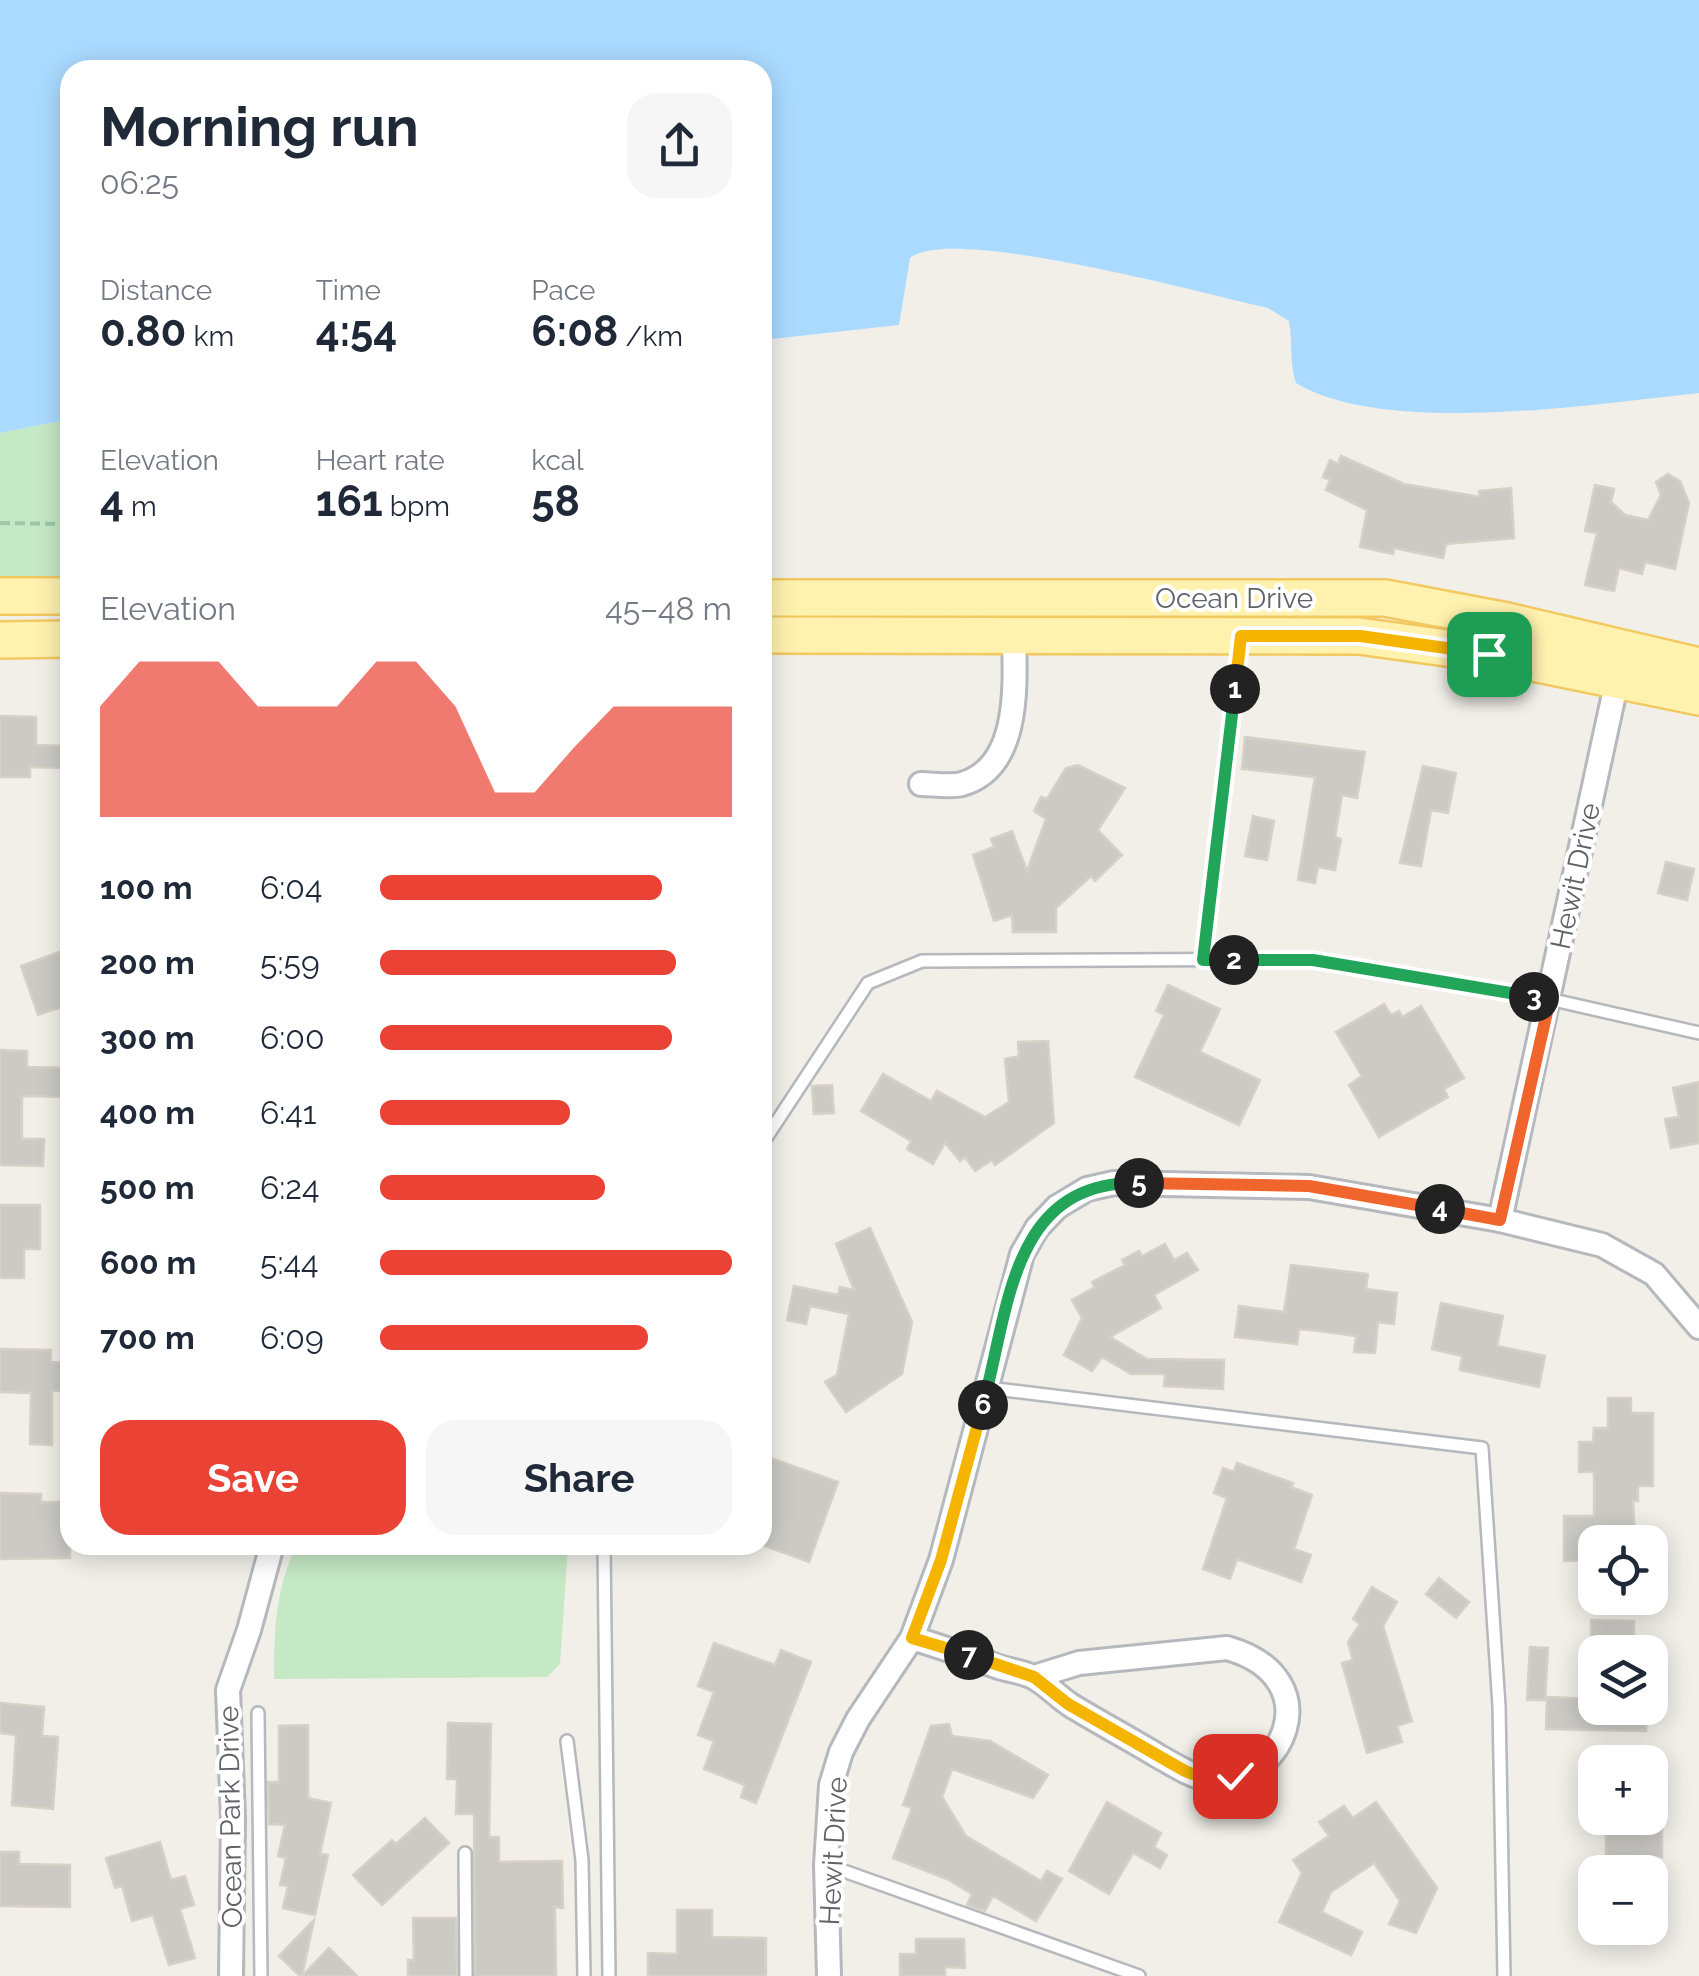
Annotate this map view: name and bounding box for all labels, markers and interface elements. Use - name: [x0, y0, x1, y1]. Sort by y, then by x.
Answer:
- button: share: [627, 93, 732, 198]
- text: Morning run: [100, 94, 419, 159]
- text: 06:25: [100, 164, 179, 201]
- text: Distance: [100, 274, 212, 307]
- text: Time: [316, 274, 381, 307]
- text: Pace: [531, 274, 596, 307]
- text: 0.80: [100, 307, 186, 356]
- text: 4:54: [316, 307, 397, 356]
- text: 6:08: [531, 307, 618, 356]
- text: km: [186, 320, 234, 353]
- text: /km: [618, 320, 683, 353]
- text: Elevation: [100, 444, 219, 477]
- text: Heart rate: [316, 444, 445, 477]
- text: kcal: [531, 444, 584, 477]
- text: 4: [100, 477, 124, 526]
- text: 161: [316, 477, 383, 526]
- text: 58: [531, 477, 580, 526]
- text: m: [124, 490, 157, 523]
- text: bpm: [383, 490, 450, 523]
- street label: Ocean Drive: [1155, 582, 1313, 615]
- text: Elevation: [100, 590, 236, 627]
- text: 45–48 m: [605, 590, 732, 627]
- pin: [1447, 612, 1532, 697]
- icon: arrive: [1462, 627, 1517, 682]
- pin: 1: [1210, 664, 1260, 714]
- text: 1: [1228, 672, 1242, 705]
- street label: Hewit Drive: [1544, 800, 1607, 952]
- text: 100 m: [100, 869, 193, 906]
- text: 6:04: [260, 869, 322, 906]
- pin: 2: [1209, 935, 1259, 985]
- text: 2: [1226, 943, 1242, 976]
- text: 200 m: [100, 944, 195, 981]
- text: 5:59: [260, 944, 320, 981]
- pin: 3: [1509, 972, 1559, 1022]
- text: 3: [1526, 980, 1542, 1013]
- text: 300 m: [100, 1019, 195, 1056]
- text: 6:00: [260, 1019, 324, 1056]
- text: 400 m: [100, 1094, 195, 1131]
- text: 6:41: [260, 1094, 316, 1131]
- pin: 5: [1114, 1158, 1164, 1208]
- text: 5: [1131, 1166, 1147, 1199]
- text: 500 m: [100, 1169, 195, 1206]
- text: 6:24: [260, 1169, 319, 1206]
- pin: 4: [1415, 1184, 1465, 1234]
- text: 4: [1432, 1192, 1448, 1225]
- text: 600 m: [100, 1244, 196, 1281]
- text: 5:44: [260, 1244, 318, 1281]
- text: 700 m: [100, 1319, 195, 1356]
- text: 6:09: [260, 1319, 324, 1356]
- pin: 6: [958, 1380, 1008, 1430]
- text: 6: [975, 1388, 992, 1421]
- button: Save: [100, 1420, 406, 1535]
- button: Share: [426, 1420, 732, 1535]
- map controls: [1578, 1525, 1668, 1945]
- button: locate: [1578, 1525, 1668, 1615]
- pin: 7: [944, 1630, 994, 1680]
- button: layers: [1578, 1635, 1668, 1725]
- text: 7: [961, 1638, 977, 1671]
- street label: Ocean Park Drive: [212, 1705, 249, 1929]
- pin: [1193, 1734, 1278, 1819]
- button: +: [1578, 1745, 1668, 1835]
- icon: check: [1208, 1749, 1263, 1804]
- street label: Hewit Drive: [813, 1776, 854, 1926]
- button: −: [1578, 1855, 1668, 1945]

